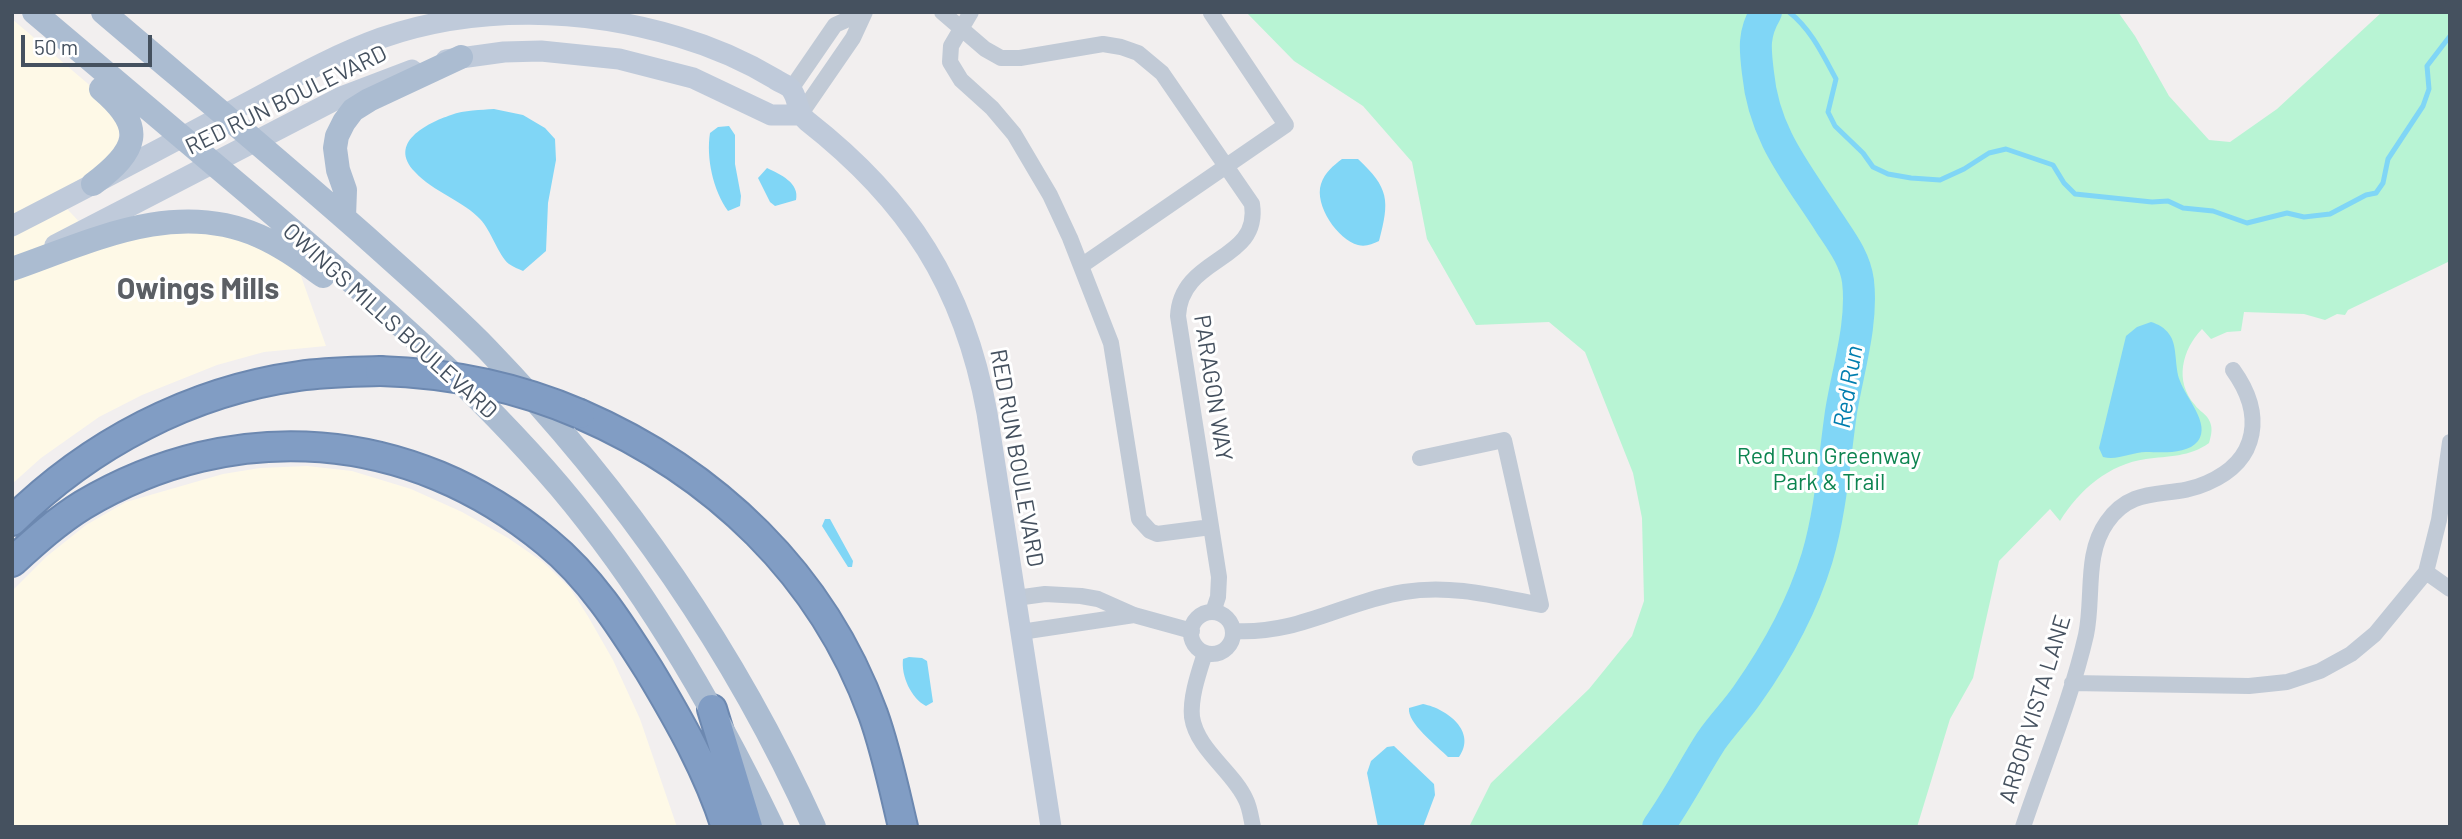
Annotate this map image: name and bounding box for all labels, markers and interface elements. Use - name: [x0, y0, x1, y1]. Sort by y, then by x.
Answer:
- scale bar: [24, 21, 156, 65]
- text: 50 m: [34, 34, 78, 59]
- street label: RED RUN BOULEVARD: [181, 39, 391, 161]
- street label: OWINGS MILLS BOULEVARD: [277, 217, 503, 425]
- district label: Owings Mills: [117, 271, 279, 307]
- street label: PARAGON WAY: [1188, 313, 1238, 463]
- water label: Red Run: [1827, 344, 1869, 430]
- street label: RED RUN BOULEVARD: [984, 347, 1050, 569]
- park label: Red Run Greenway Park & Trail: [1737, 442, 1921, 496]
- street label: ARBOR VISTA LANE: [1993, 612, 2077, 806]

